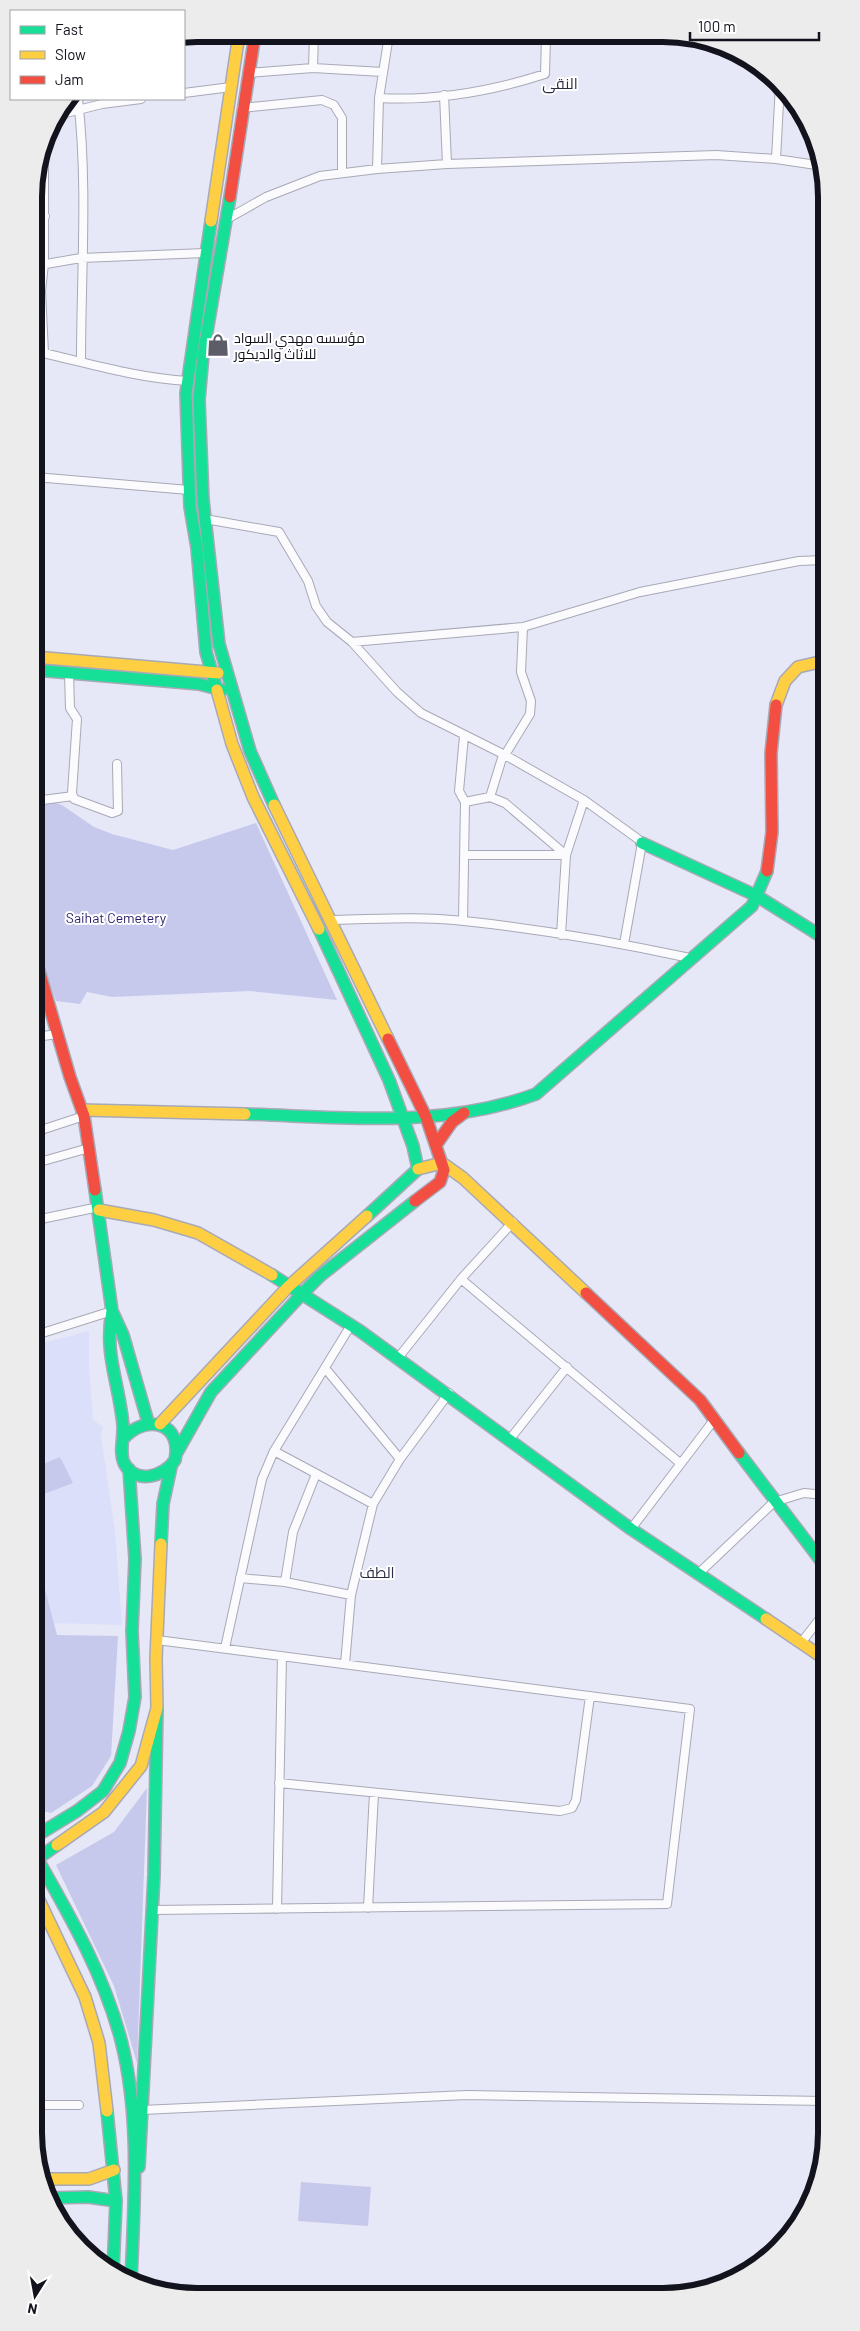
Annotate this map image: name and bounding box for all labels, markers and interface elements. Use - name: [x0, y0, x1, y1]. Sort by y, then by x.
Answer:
- legend: [10, 10, 185, 100]
- scale bar: [690, 10, 819, 42]
- text: 100 m: [698, 17, 736, 35]
- text: Fast: [55, 20, 83, 38]
- text: Slow: [55, 45, 86, 63]
- text: Jam: [55, 70, 84, 88]
- district label: النقى: [542, 74, 578, 94]
- place label: مؤسسه مهدي السواد للاثاث والديكور: [233, 329, 365, 362]
- shop icon: مؤسسه مهدي السواد للاثاث والديكور: [205, 332, 231, 358]
- park label: Saihat Cemetery: [66, 909, 167, 926]
- district label: الطف: [359, 1563, 395, 1581]
- north arrow: [10, 2271, 60, 2321]
- text: N: [26, 2300, 39, 2318]

